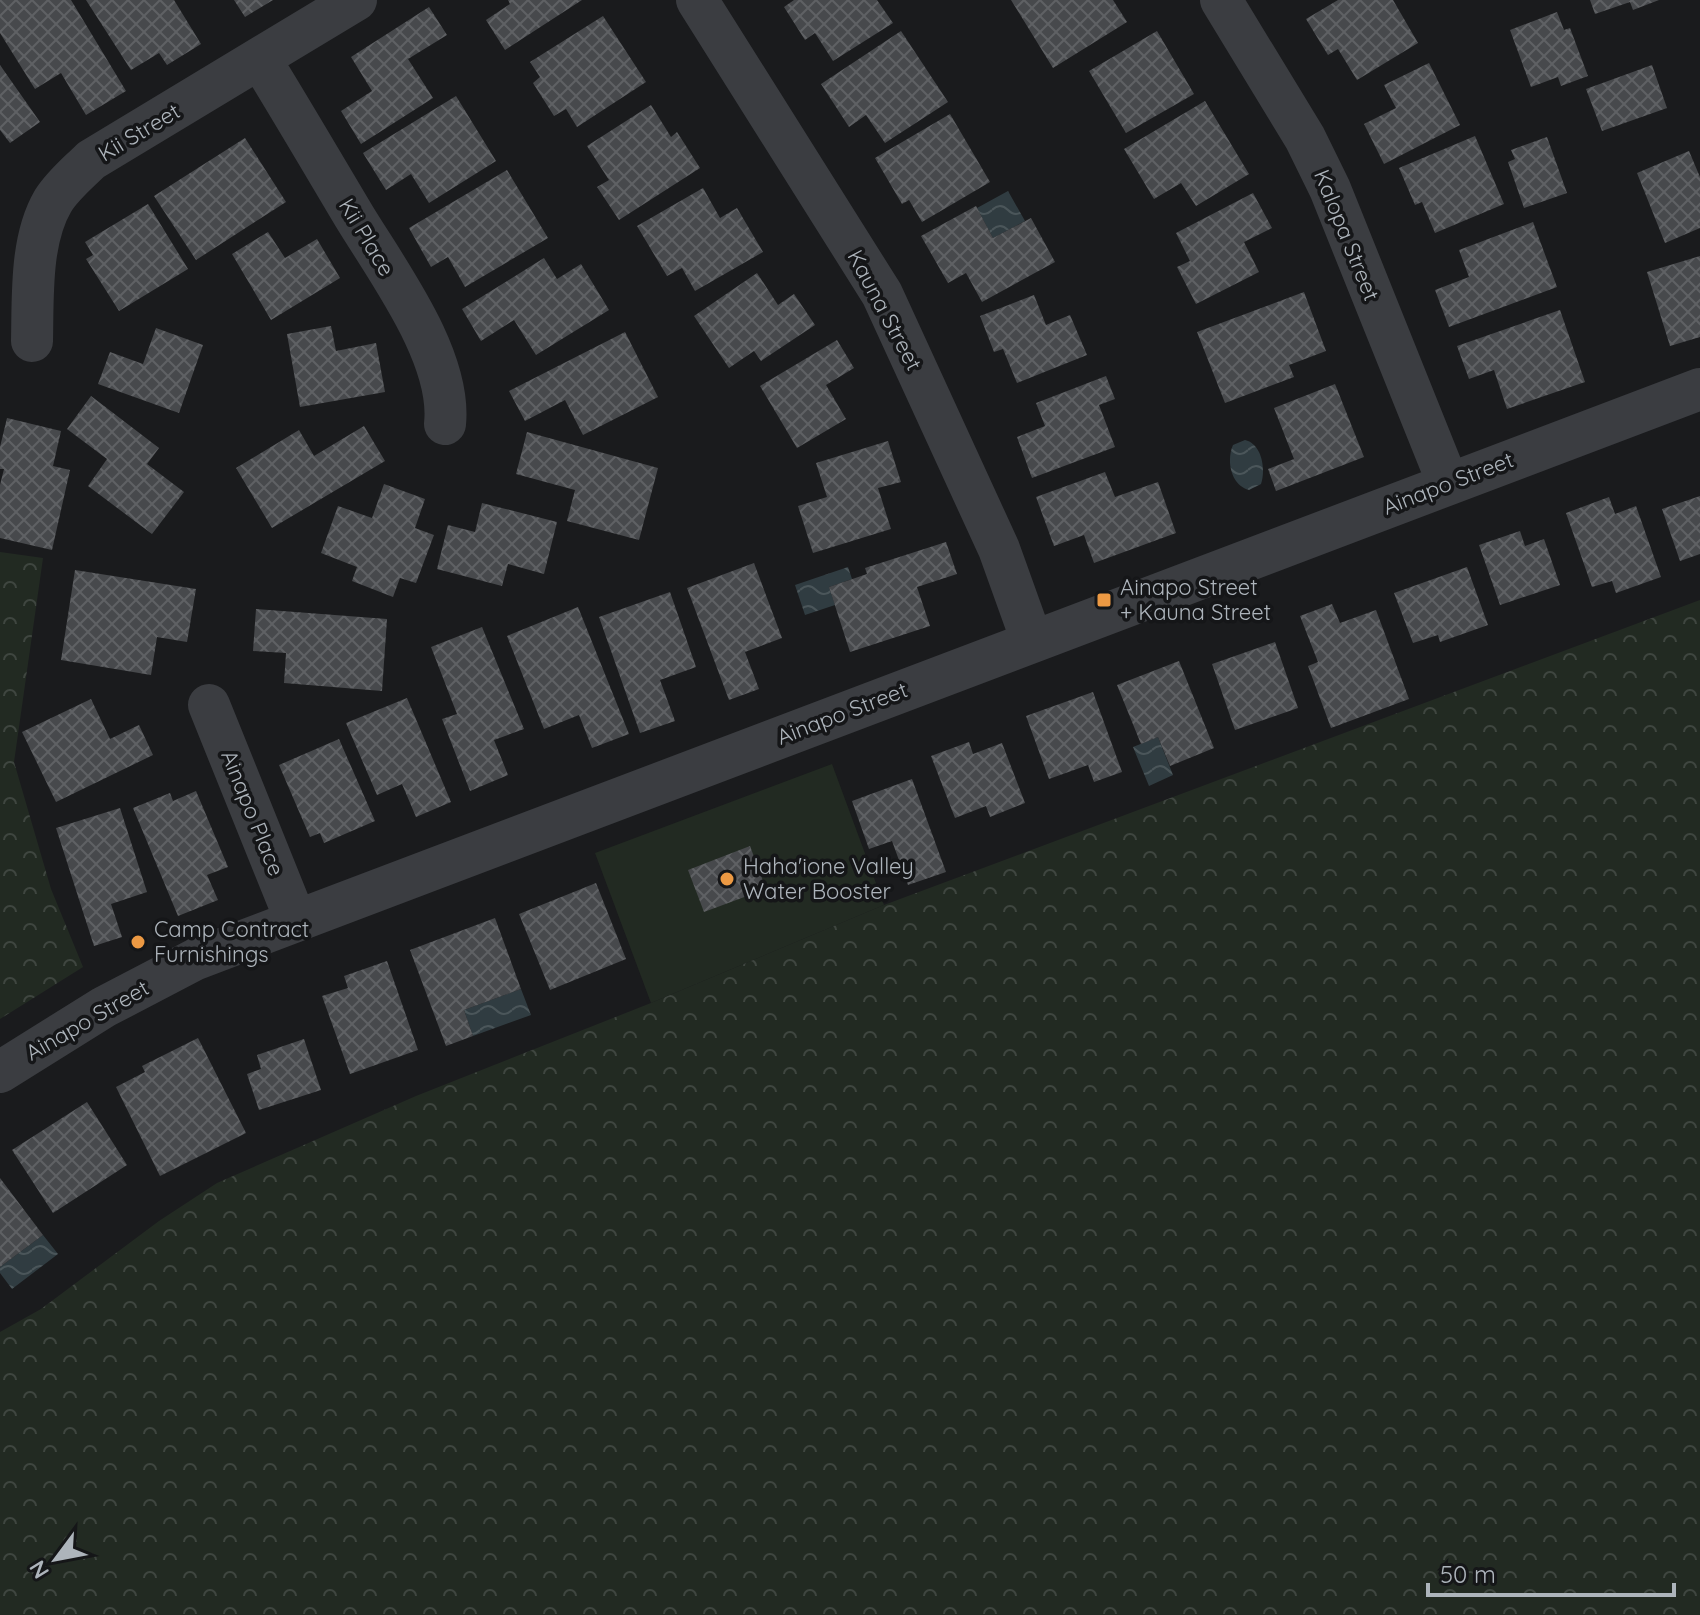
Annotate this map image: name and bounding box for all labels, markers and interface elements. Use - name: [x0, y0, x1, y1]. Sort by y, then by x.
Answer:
- street label: Kii Street: [93, 97, 185, 167]
- street label: Kalopa Street: [1308, 165, 1386, 305]
- street label: Kii Place: [333, 193, 401, 281]
- street label: Kauna Street: [841, 245, 929, 375]
- street label: Ainapo Street: [1379, 445, 1517, 521]
- place label: Ainapo Street + Kauna Street: [1120, 573, 1271, 626]
- marker: Ainapo Street + Kauna Street: [1095, 591, 1113, 609]
- street label: Ainapo Street: [773, 675, 911, 751]
- street label: Ainapo Place: [215, 746, 291, 880]
- place label: Haha'ione Valley Water Booster: [743, 852, 914, 905]
- marker: Haha'ione Valley Water Booster: [718, 870, 736, 888]
- place label: Camp Contract Furnishings: [154, 915, 309, 968]
- marker: Camp Contract Furnishings: [129, 933, 147, 951]
- street label: Ainapo Street: [20, 973, 154, 1067]
- north arrow: [16, 1519, 96, 1599]
- scale bar: [1428, 1547, 1674, 1597]
- text: N: [23, 1555, 55, 1584]
- text: 50 m: [1440, 1559, 1496, 1589]

